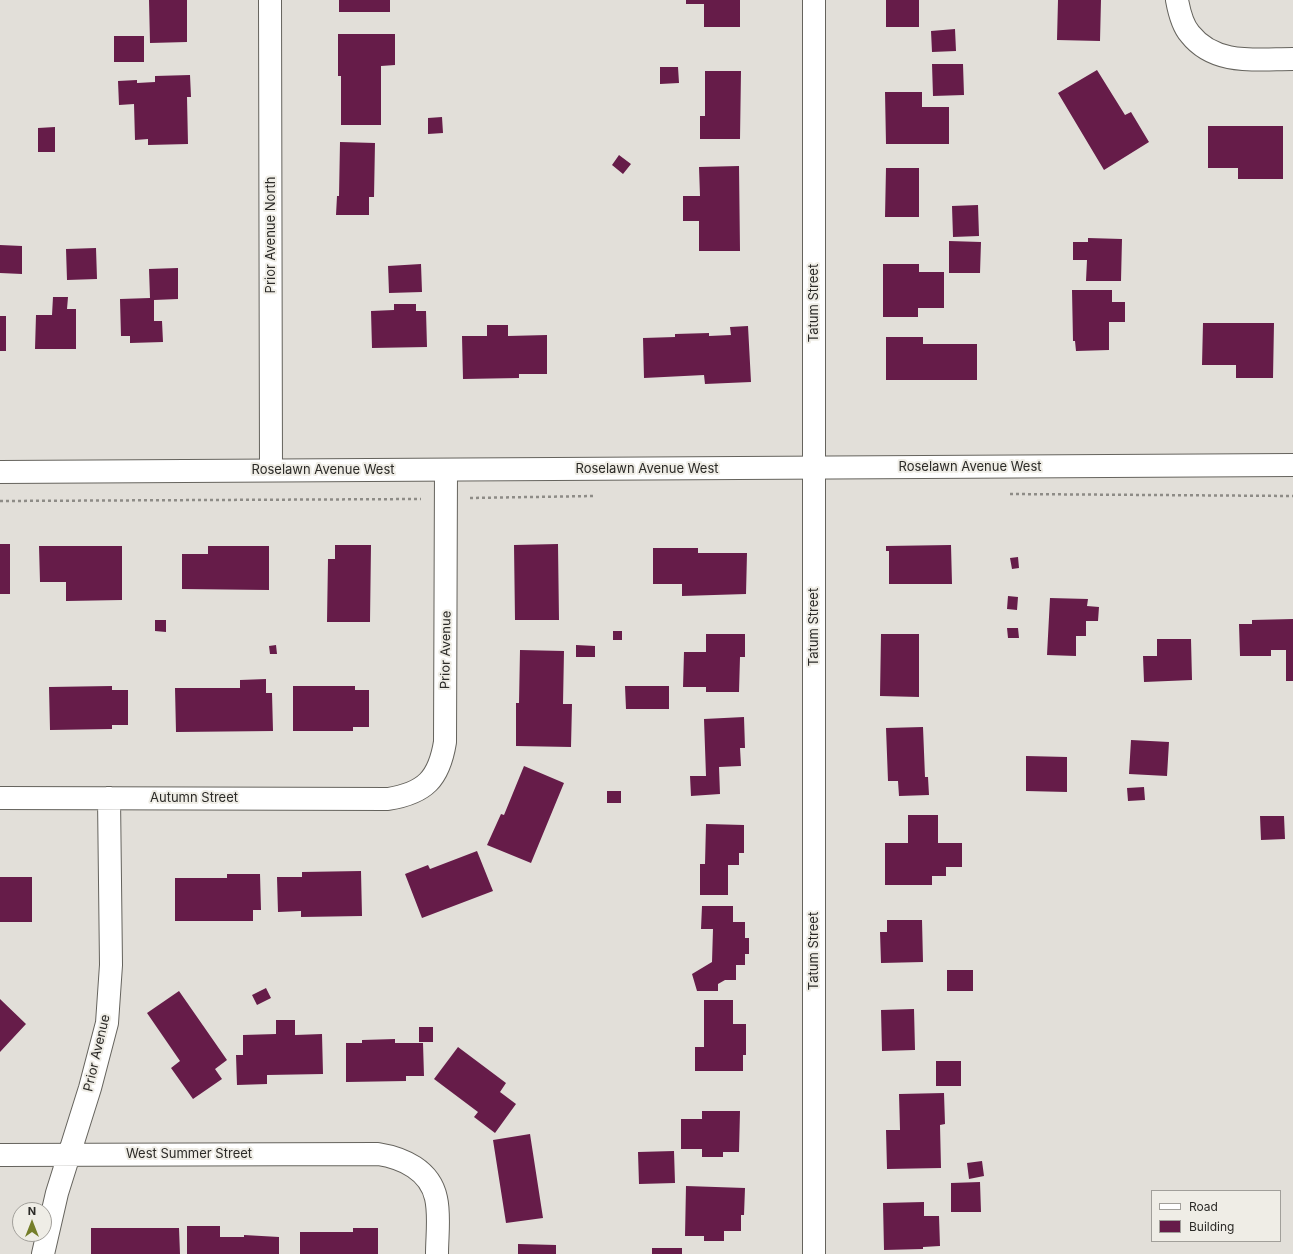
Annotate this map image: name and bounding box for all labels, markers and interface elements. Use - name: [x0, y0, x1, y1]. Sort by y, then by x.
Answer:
- street label: Prior Avenue North: [263, 177, 279, 293]
- street label: Tatum Street: [806, 264, 822, 342]
- street label: Roselawn Avenue West: [898, 459, 1042, 475]
- street label: Roselawn Avenue West: [576, 461, 718, 477]
- street label: Roselawn Avenue West: [252, 462, 394, 478]
- street label: Tatum Street: [806, 588, 822, 666]
- street label: Prior Avenue: [438, 611, 454, 689]
- street label: Autumn Street: [150, 790, 238, 806]
- street label: Tatum Street: [806, 912, 822, 990]
- street label: Prior Avenue: [81, 1013, 113, 1093]
- street label: West Summer Street: [126, 1146, 252, 1162]
- legend: [1151, 1190, 1281, 1242]
- text: Road: [1189, 1199, 1218, 1214]
- north arrow: [12, 1202, 52, 1242]
- text: N: [28, 1204, 36, 1218]
- text: Building: [1189, 1219, 1234, 1234]

